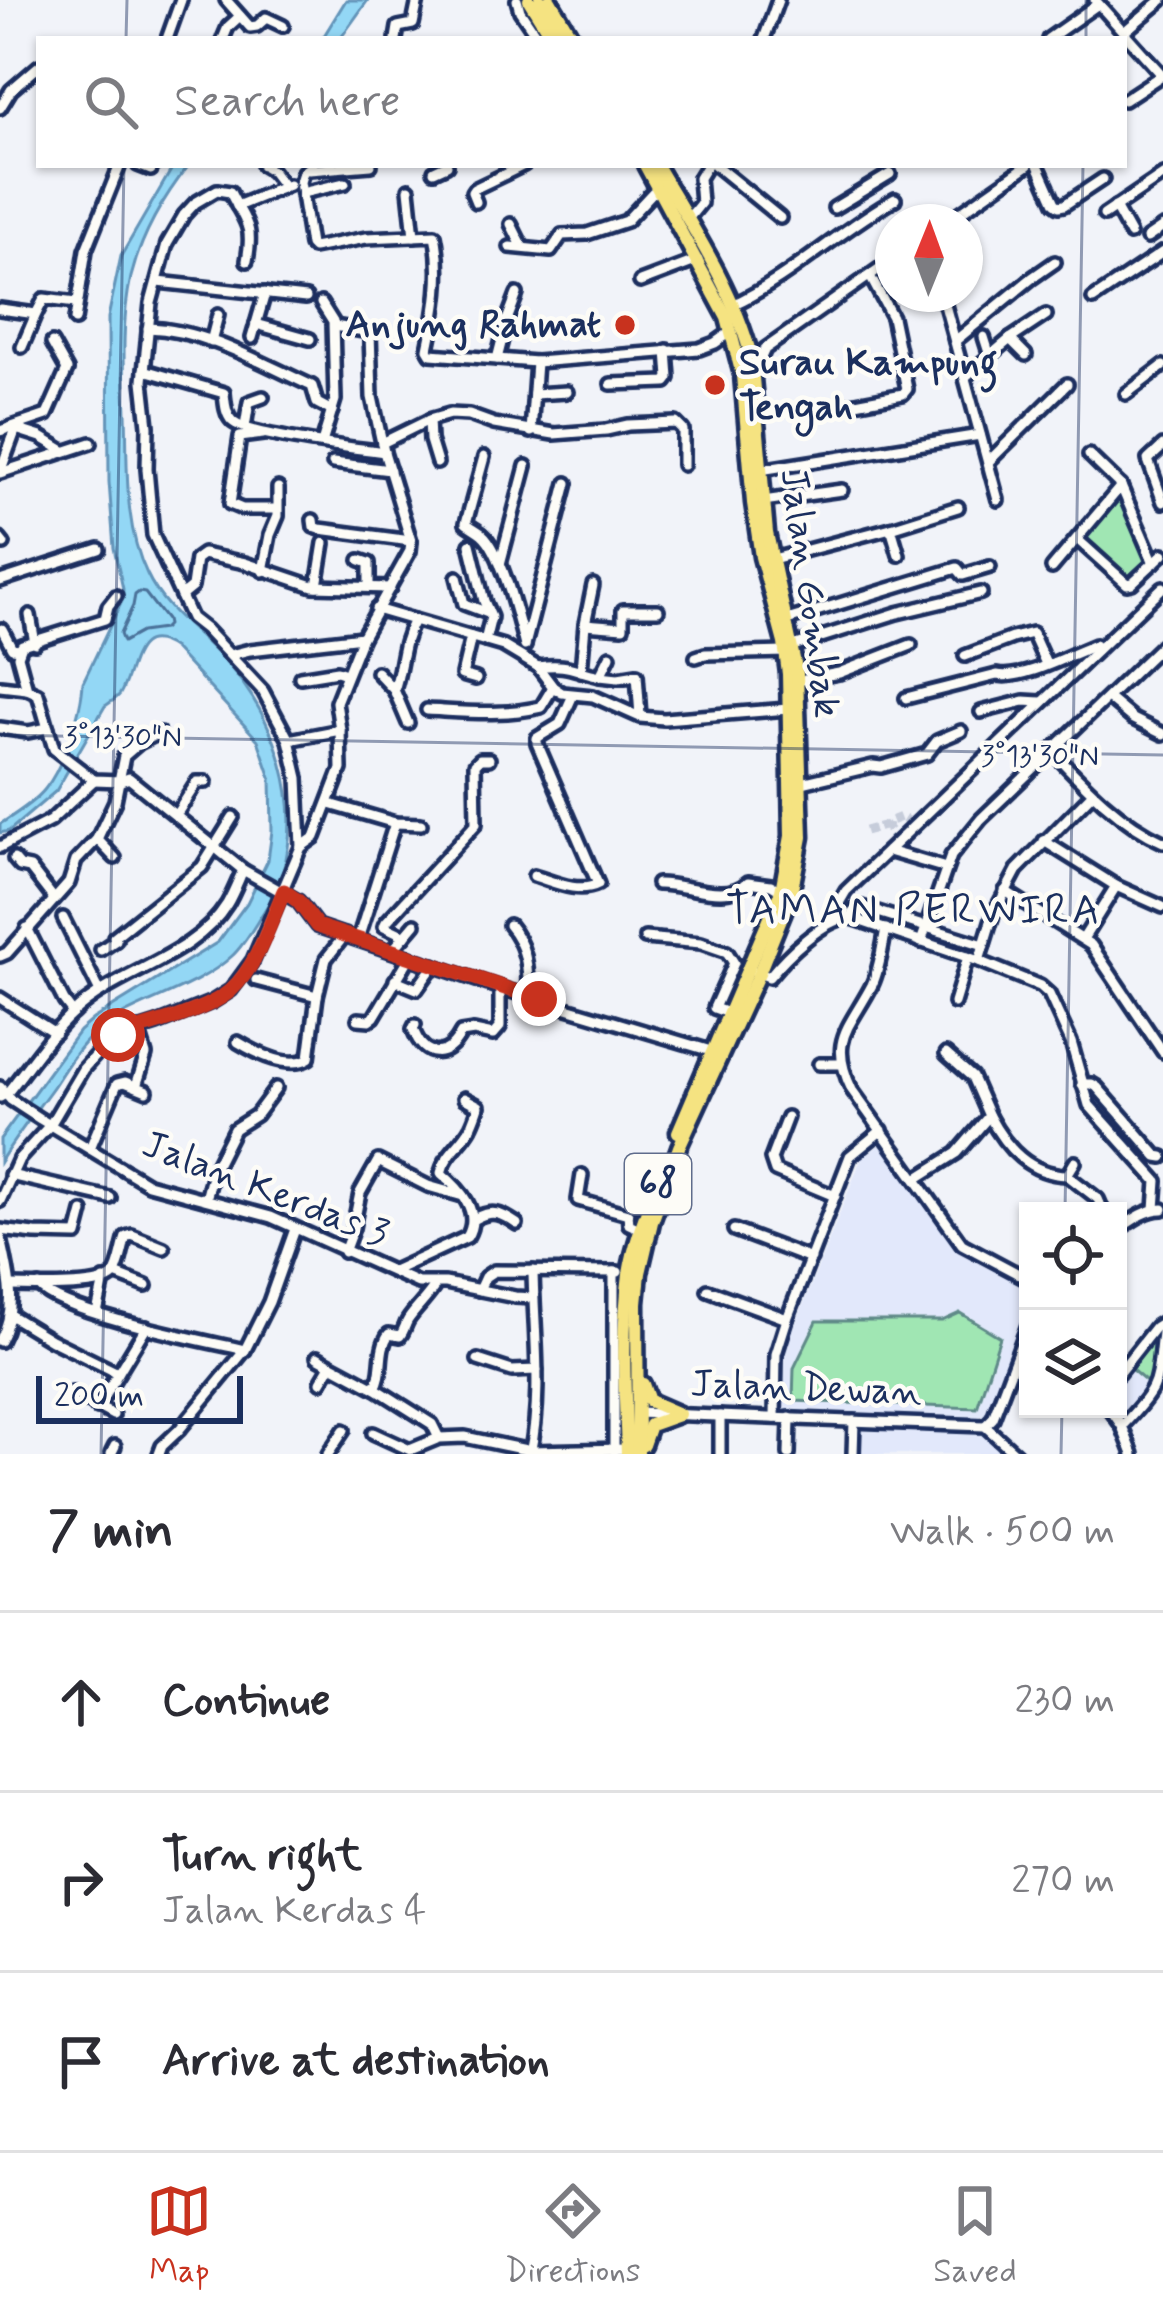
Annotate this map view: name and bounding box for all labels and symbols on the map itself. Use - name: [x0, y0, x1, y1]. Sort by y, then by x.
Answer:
- north arrow: [875, 204, 983, 312]
- place label: Anjung Rahmat: [345, 300, 601, 351]
- marker: Anjung Rahmat: [612, 312, 638, 338]
- place label: Surau Kampung Tengah: [739, 338, 998, 437]
- marker: Surau Kampung Tengah: [702, 372, 728, 398]
- street label: Jalan Gombak: [766, 465, 852, 721]
- text: 3°13'30"N: [64, 718, 182, 757]
- text: 3°13'30"N: [981, 737, 1099, 776]
- district label: TAMAN PERWIRA: [726, 884, 1102, 939]
- route end: [512, 972, 566, 1026]
- route start: [91, 1008, 145, 1062]
- street label: Jalan Kerdas 3: [135, 1120, 395, 1260]
- road number: 68: [625, 1154, 691, 1214]
- street label: Jalan Dewan: [689, 1359, 923, 1419]
- scale bar: [36, 1370, 243, 1423]

